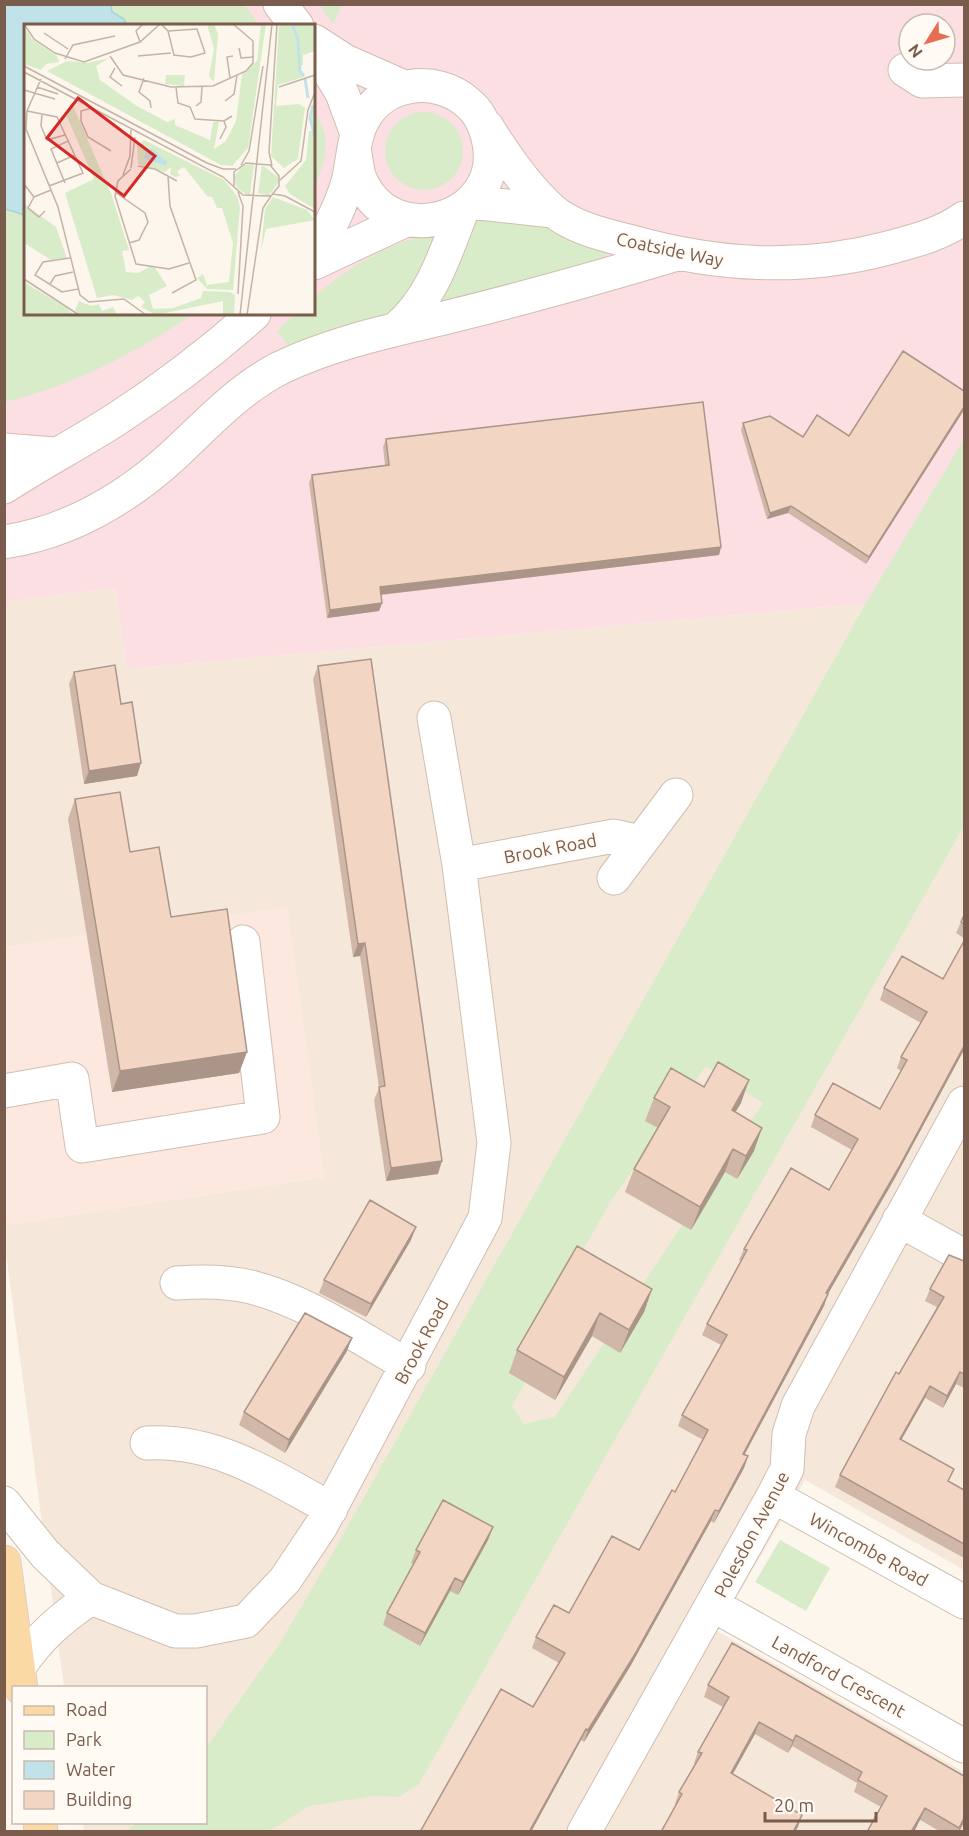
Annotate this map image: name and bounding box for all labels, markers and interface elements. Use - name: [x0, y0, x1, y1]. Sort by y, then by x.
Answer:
- north arrow: [897, 12, 957, 72]
- inset map: [24, 24, 315, 315]
- text: N: [904, 41, 926, 61]
- street label: Coatside Way: [615, 228, 726, 270]
- street label: Brook Road: [502, 829, 598, 867]
- street label: Brook Road: [390, 1295, 452, 1387]
- street label: Polesdon Avenue: [709, 1468, 793, 1600]
- street label: Wincombe Road: [806, 1508, 932, 1590]
- street label: Landford Crescent: [769, 1631, 909, 1721]
- legend: [12, 1686, 207, 1824]
- text: Road: [66, 1699, 108, 1719]
- text: Park: [66, 1729, 102, 1749]
- text: Water: [66, 1759, 116, 1779]
- scale bar: [765, 1785, 876, 1823]
- text: Building: [66, 1789, 132, 1809]
- text: 20 m: [774, 1795, 814, 1815]

